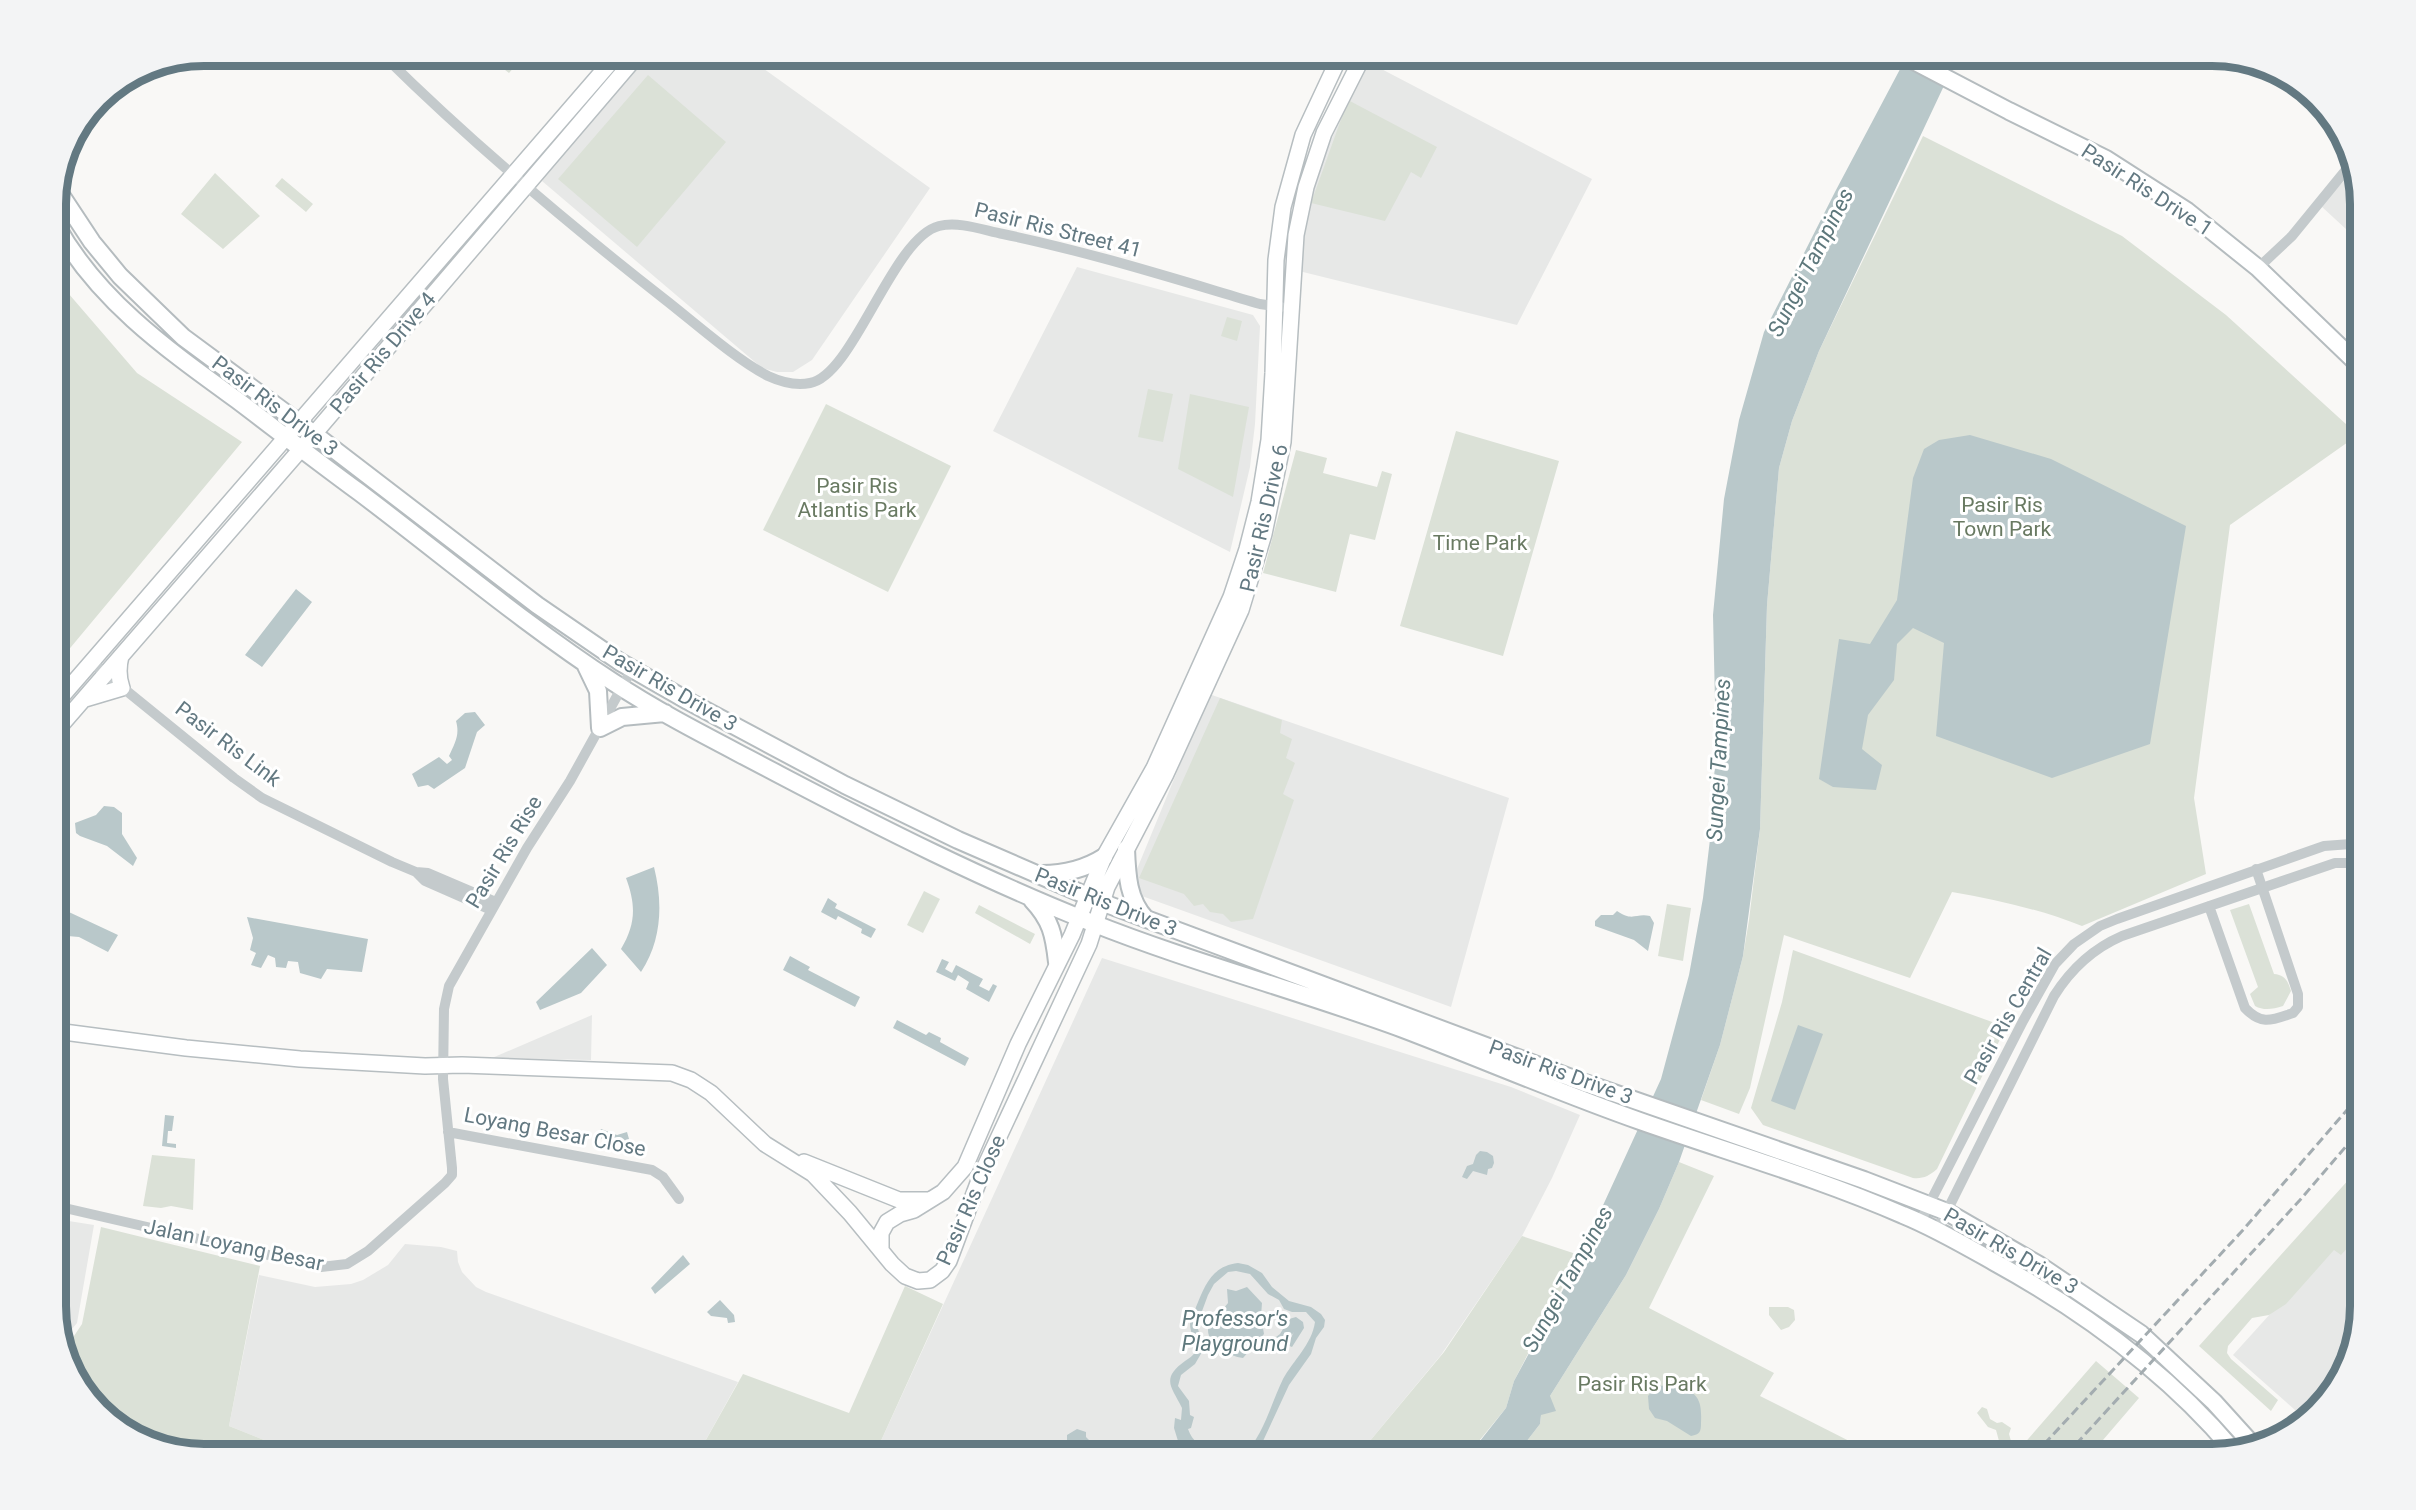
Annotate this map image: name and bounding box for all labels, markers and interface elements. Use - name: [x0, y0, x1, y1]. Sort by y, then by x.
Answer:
- street label: Pasir Ris Drive 1: [2077, 139, 2217, 241]
- water label: Sungei Tampines: [1762, 184, 1859, 340]
- street label: Pasir Ris Street 41: [972, 198, 1144, 262]
- street label: Pasir Ris Drive 4: [325, 287, 441, 419]
- street label: Pasir Ris Drive 3: [207, 351, 343, 461]
- street label: Pasir Ris Drive 6: [1235, 442, 1293, 594]
- park label: Pasir Ris Atlantis Park: [798, 474, 917, 522]
- park label: Pasir Ris Town Park: [1953, 493, 2052, 541]
- park label: Time Park: [1433, 531, 1528, 555]
- street label: Pasir Ris Drive 3: [599, 640, 741, 736]
- water label: Sungei Tampines: [1702, 678, 1735, 842]
- street label: Pasir Ris Link: [171, 697, 286, 792]
- street label: Pasir Ris Rise: [461, 791, 547, 913]
- street label: Pasir Ris Drive 3: [1031, 863, 1181, 941]
- street label: Pasir Ris Central: [1959, 944, 2057, 1088]
- street label: Pasir Ris Drive 3: [1486, 1035, 1636, 1109]
- street label: Loyang Besar Close: [462, 1103, 648, 1161]
- street label: Pasir Ris Close: [932, 1131, 1010, 1269]
- water label: Sungei Tampines: [1517, 1202, 1618, 1357]
- street label: Pasir Ris Drive 3: [1940, 1203, 2082, 1299]
- street label: Jalan Loyang Besar: [142, 1214, 326, 1276]
- water label: Professor's Playground: [1182, 1306, 1289, 1356]
- park label: Pasir Ris Park: [1577, 1372, 1707, 1396]

